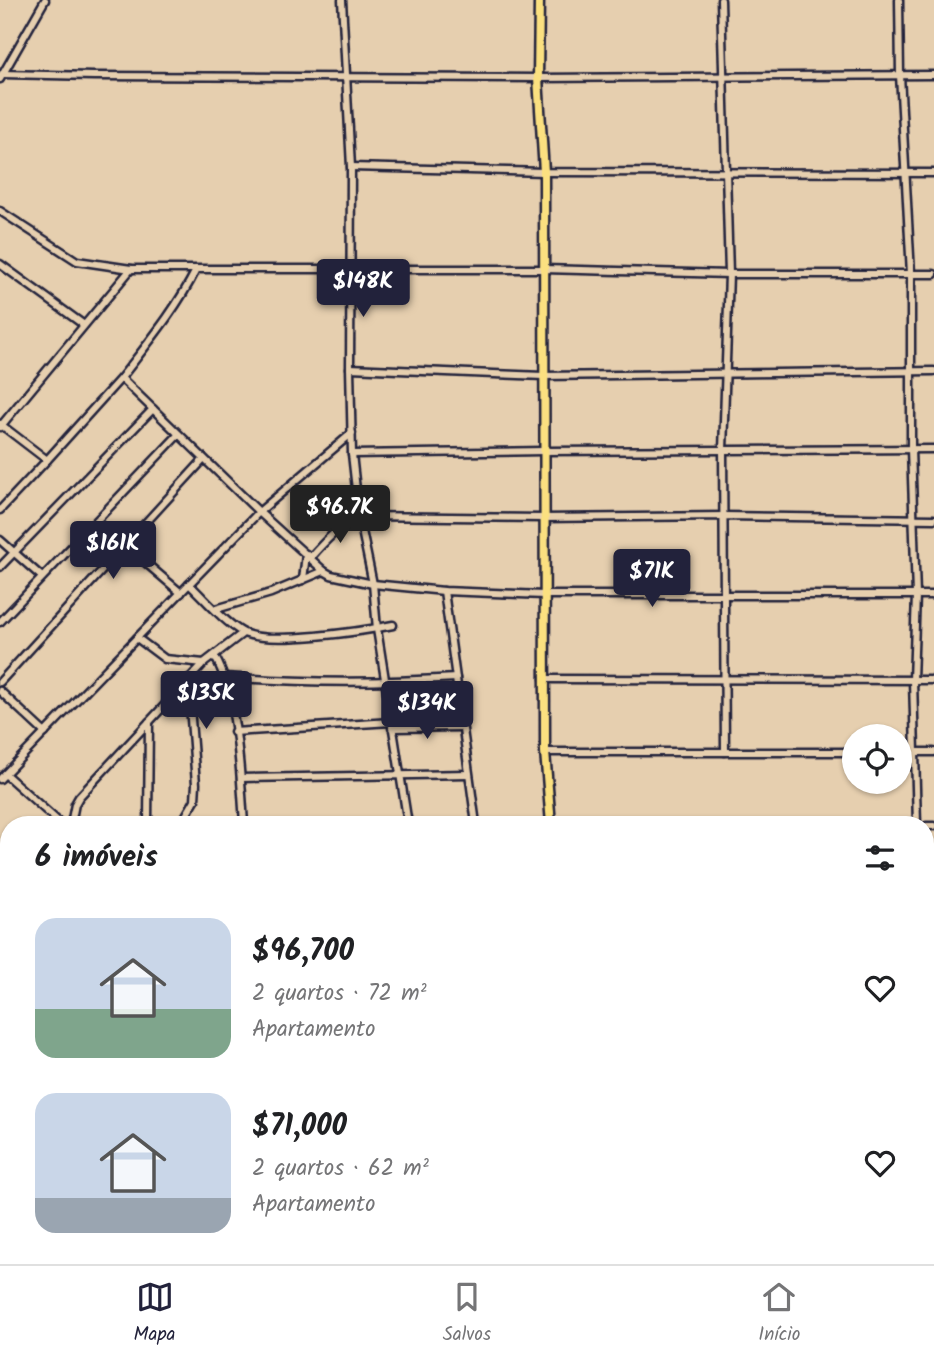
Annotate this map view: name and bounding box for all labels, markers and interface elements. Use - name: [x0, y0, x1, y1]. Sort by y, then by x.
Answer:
- pin: $148K: [314, 260, 412, 319]
- text: $148K: [333, 264, 393, 300]
- pin: $96.7K: [283, 486, 397, 545]
- text: $96.7K: [306, 490, 374, 526]
- pin: $161K: [64, 522, 162, 581]
- text: $161K: [86, 526, 140, 562]
- pin: $71K: [611, 550, 693, 609]
- text: $71K: [629, 554, 675, 590]
- pin: $135K: [157, 672, 255, 731]
- text: $135K: [177, 676, 235, 712]
- pin: $134K: [378, 682, 476, 741]
- text: $134K: [397, 686, 457, 722]
- map controls: [842, 724, 912, 794]
- button: locate: [842, 724, 912, 794]
- text: 6 imóveis: [35, 834, 158, 882]
- icon: filters: [861, 839, 899, 877]
- text: $96,700: [252, 928, 354, 976]
- icon: home: [91, 946, 175, 1030]
- icon: heart: [861, 969, 899, 1007]
- text: 2 quartos · 72 m²: [252, 976, 427, 1012]
- text: Apartamento: [252, 1012, 375, 1048]
- text: $71,000: [252, 1103, 347, 1151]
- icon: home: [91, 1121, 175, 1205]
- icon: heart: [861, 1144, 899, 1182]
- text: 2 quartos · 62 m²: [252, 1151, 429, 1187]
- text: Apartamento: [252, 1187, 375, 1223]
- tab: Mapa: [134, 1278, 176, 1350]
- tab: Salvos: [443, 1278, 491, 1350]
- tab: Início: [758, 1278, 800, 1350]

